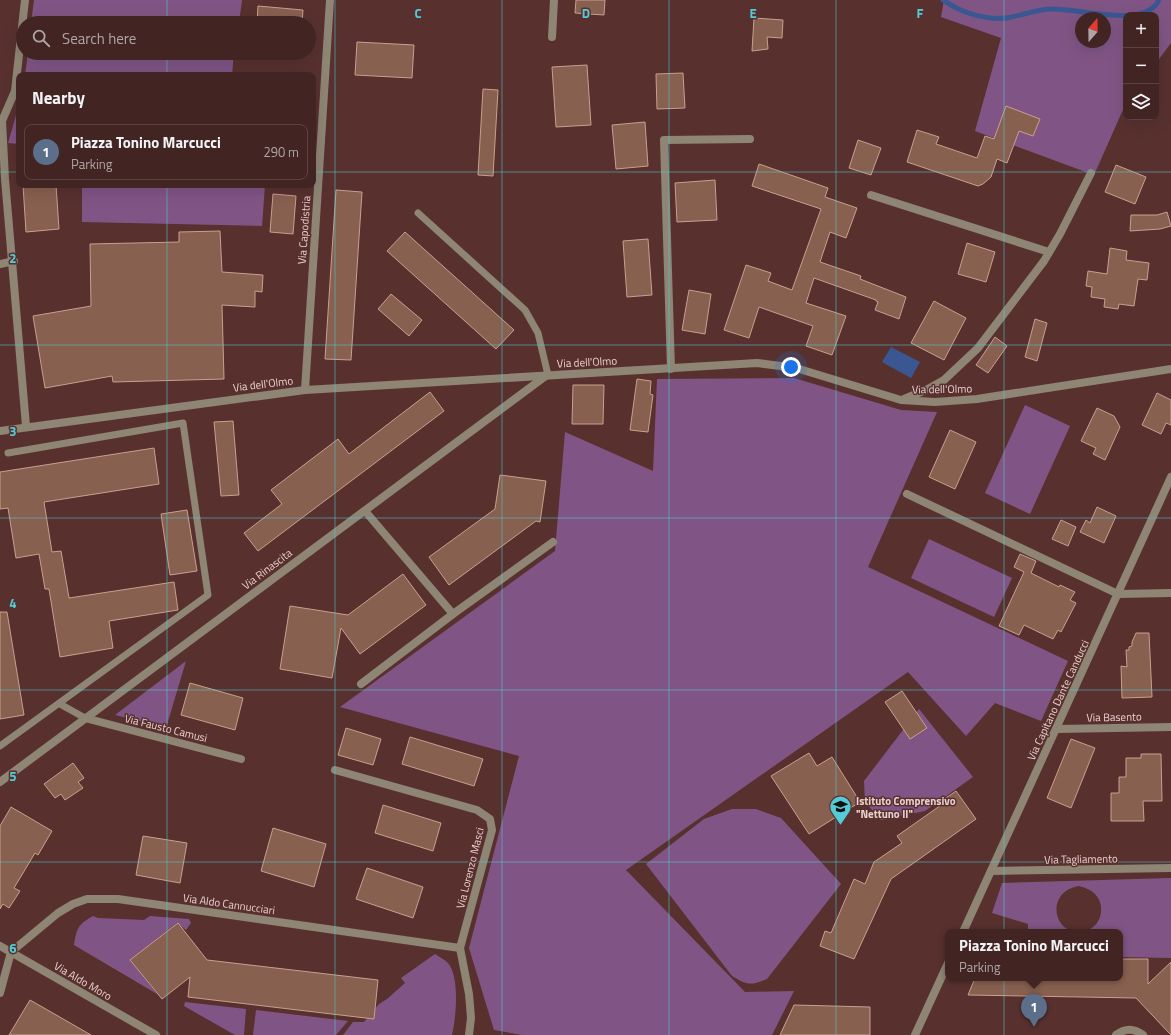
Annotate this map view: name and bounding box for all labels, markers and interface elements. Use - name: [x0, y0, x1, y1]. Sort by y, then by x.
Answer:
- text: C: [414, 3, 422, 23]
- text: D: [582, 3, 590, 23]
- text: E: [749, 3, 757, 23]
- text: F: [917, 3, 924, 23]
- north arrow: [1075, 12, 1111, 48]
- map controls: [1123, 12, 1159, 120]
- button: +: [1123, 12, 1159, 48]
- search box: [16, 16, 316, 60]
- icon: search: [30, 27, 52, 49]
- text: Search here: [62, 27, 136, 50]
- button: −: [1123, 48, 1159, 84]
- button: layers: [1123, 84, 1159, 120]
- text: Nearby: [32, 85, 85, 111]
- text: Piazza Tonino Marcucci: [71, 131, 221, 154]
- text: 1: [42, 142, 50, 162]
- text: 290 m: [263, 142, 299, 162]
- text: Parking: [71, 154, 112, 174]
- street label: Via Capodistria: [294, 195, 314, 265]
- text: 2: [9, 248, 17, 268]
- street label: Via dell'Olmo: [556, 352, 618, 372]
- your location: [781, 357, 801, 377]
- street label: Via dell'Olmo: [232, 372, 294, 396]
- street label: Via dell'Olmo: [912, 380, 972, 398]
- text: 3: [9, 421, 17, 441]
- street label: Via Rinascita: [239, 545, 296, 593]
- text: 4: [9, 593, 17, 613]
- street label: Via Capitano Dante Canducci: [1023, 637, 1093, 763]
- street label: Via Basento: [1086, 709, 1142, 725]
- street label: Via Fausto Camusi: [123, 710, 209, 746]
- text: 5: [9, 766, 17, 786]
- place label: Istituto Comprensivo "Nettuno II": [856, 793, 956, 822]
- school or university icon: Istituto Comprensivo "Nettuno II": [827, 794, 853, 827]
- street label: Via Lorenzo Masci: [452, 826, 488, 910]
- street label: Via Tagliamento: [1044, 850, 1118, 868]
- street label: Via Aldo Cannucciari: [182, 890, 276, 918]
- popup: [945, 929, 1123, 981]
- text: Piazza Tonino Marcucci: [959, 934, 1109, 957]
- text: 6: [9, 938, 17, 958]
- text: Parking: [959, 957, 1000, 977]
- street label: Via Aldo Moro: [51, 958, 115, 1004]
- pin: 1: [1021, 994, 1047, 1027]

